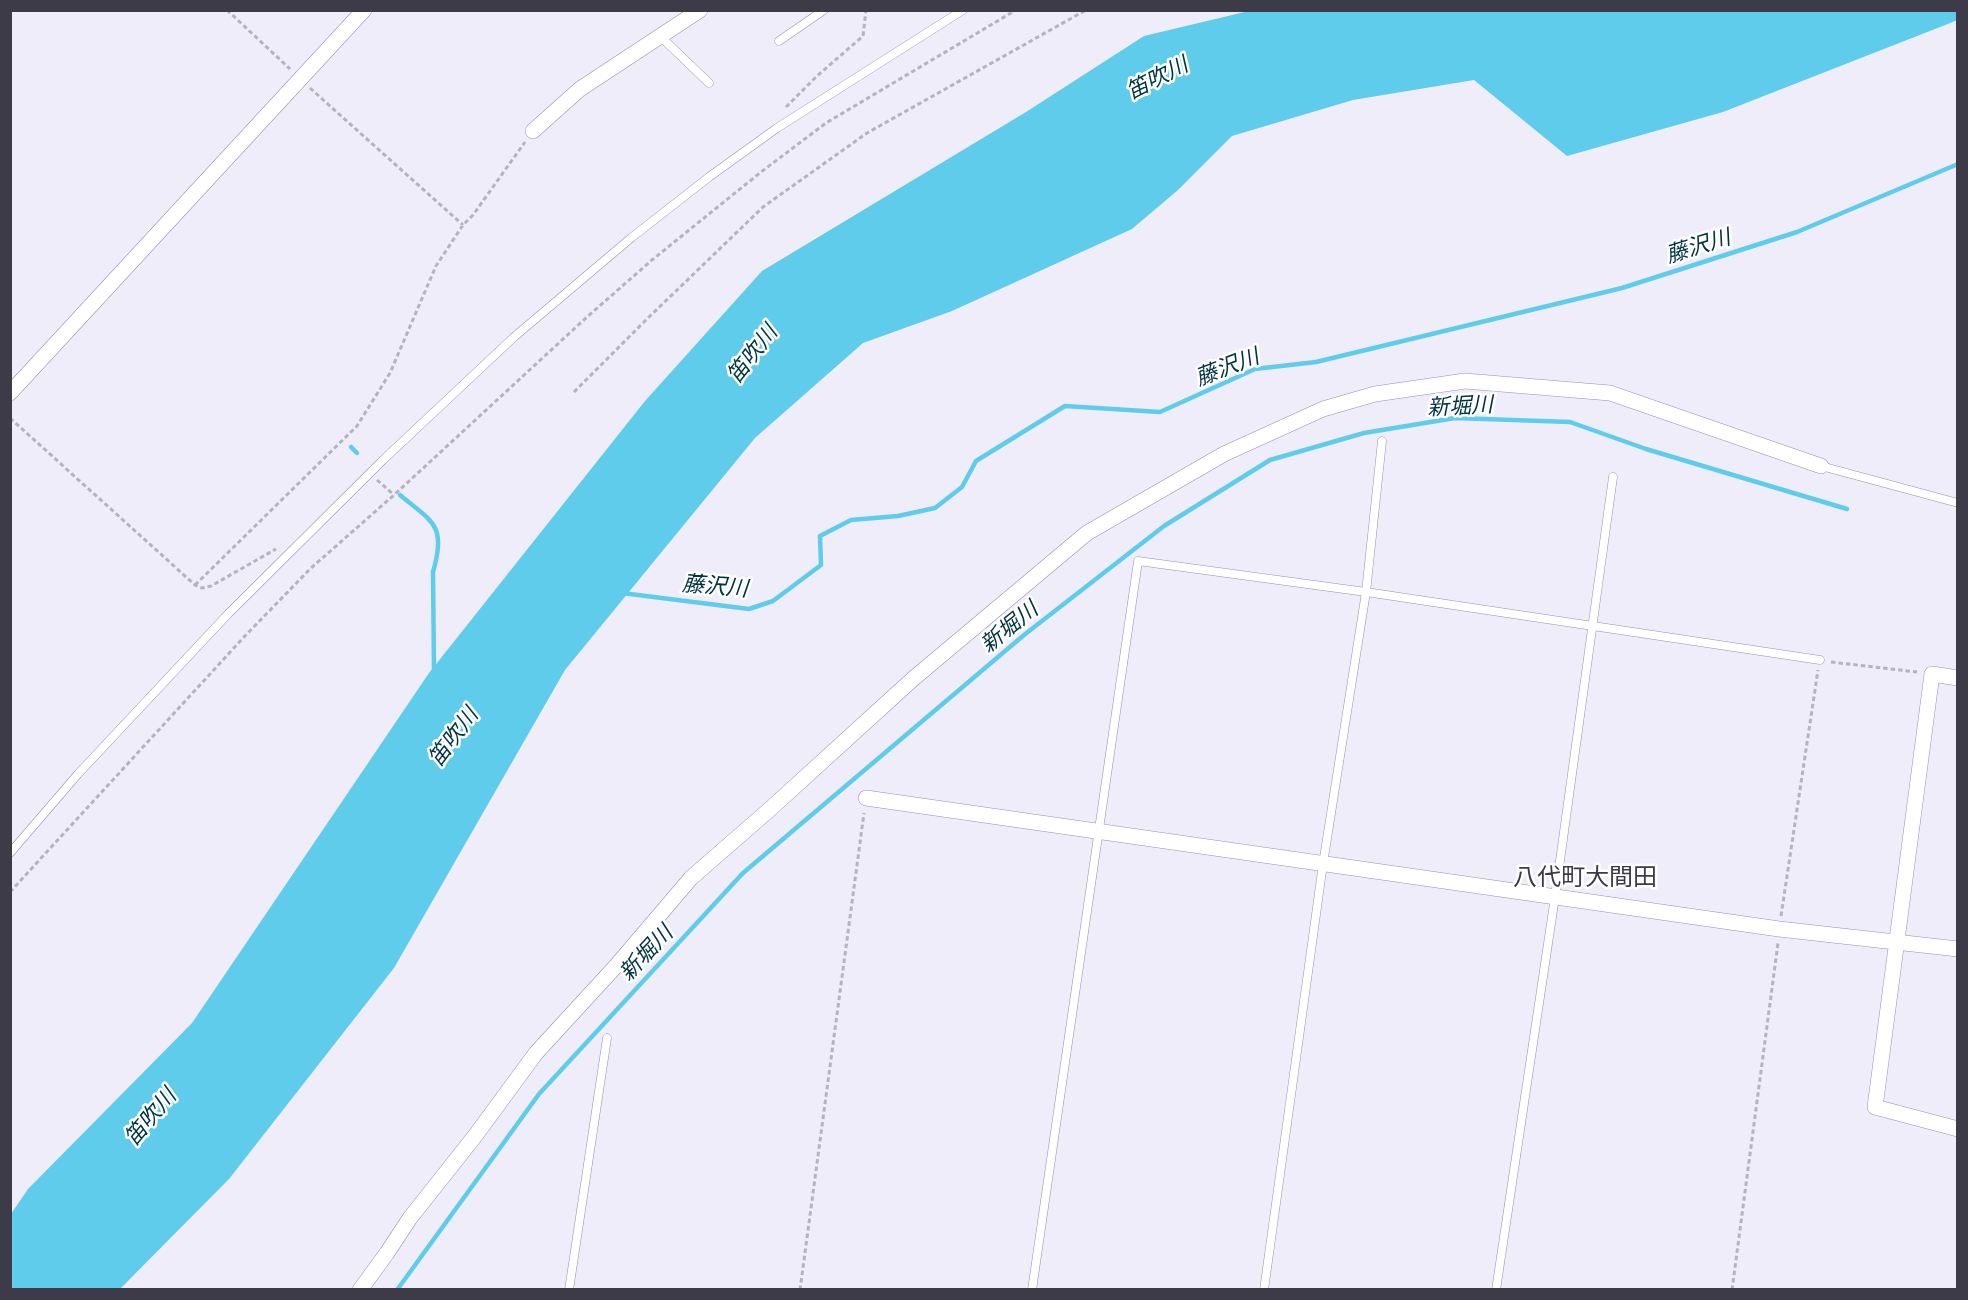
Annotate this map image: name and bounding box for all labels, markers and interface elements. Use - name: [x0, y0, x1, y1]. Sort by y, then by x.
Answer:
- water label: 笛吹川: [1122, 51, 1192, 105]
- water label: 藤沢川: [1663, 224, 1733, 268]
- water label: 笛吹川: [721, 320, 783, 388]
- water label: 藤沢川: [1191, 343, 1263, 391]
- water label: 新堀川: [1426, 391, 1494, 421]
- water label: 藤沢川: [681, 570, 749, 602]
- water label: 新堀川: [975, 596, 1043, 658]
- water label: 笛吹川: [423, 703, 483, 771]
- district label: 八代町大間田: [1513, 863, 1657, 891]
- water label: 新堀川: [614, 920, 678, 986]
- water label: 笛吹川: [119, 1083, 181, 1151]

